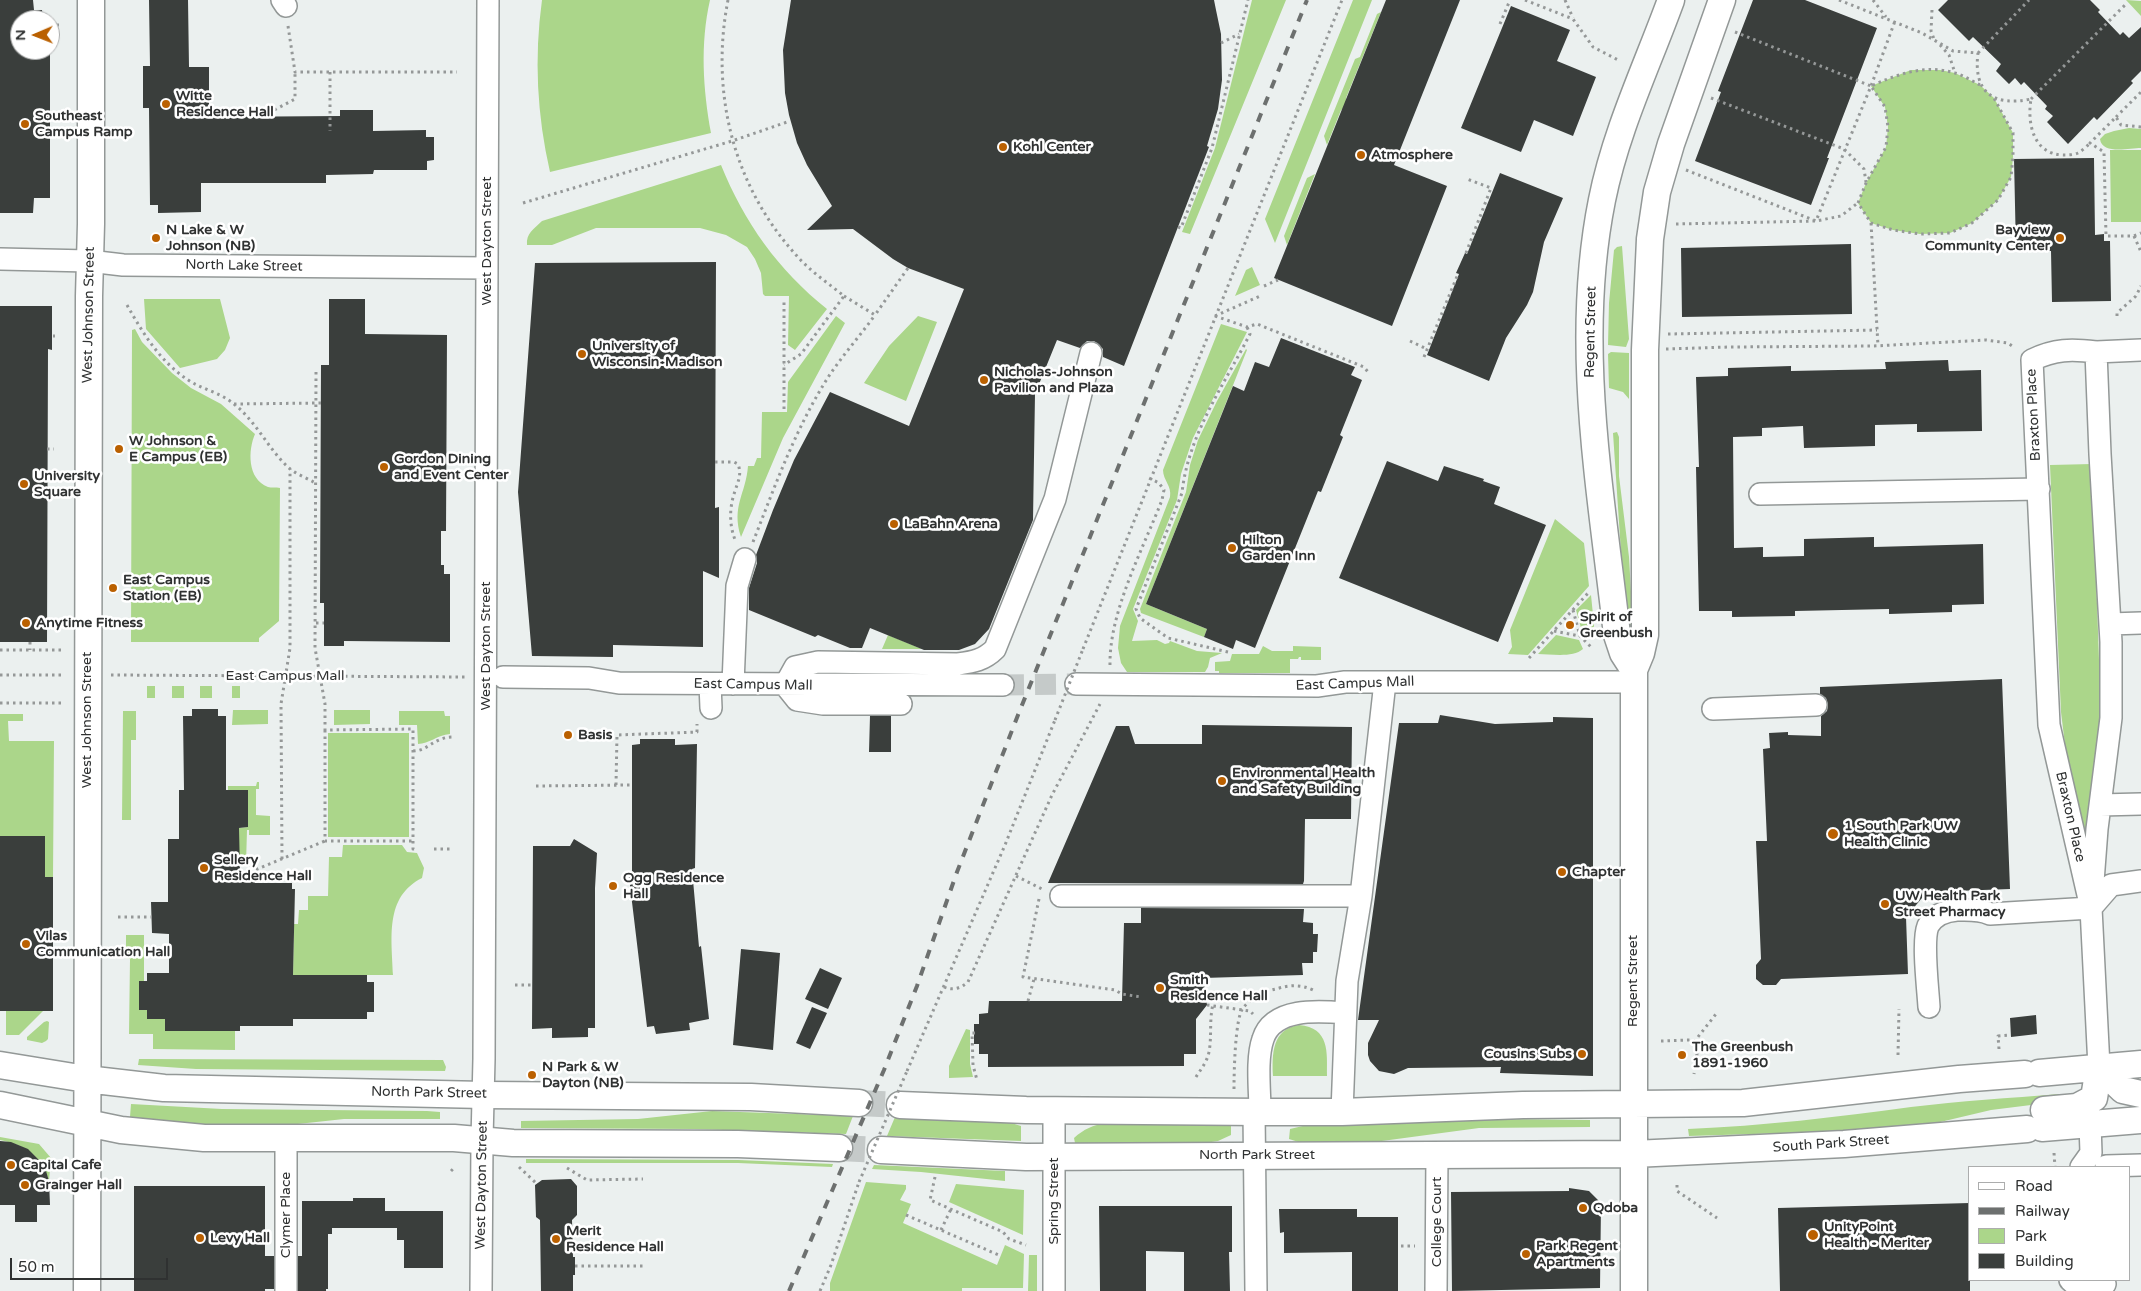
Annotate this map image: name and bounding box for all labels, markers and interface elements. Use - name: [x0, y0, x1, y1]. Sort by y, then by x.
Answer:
- north arrow: [10, 10, 60, 60]
- text: N: [12, 29, 29, 41]
- place label: Witte Residence Hall: [176, 88, 274, 120]
- marker: Witte Residence Hall: [160, 98, 172, 110]
- place label: Southeast Campus Ramp: [35, 108, 133, 140]
- marker: Southeast Campus Ramp: [19, 118, 31, 130]
- place label: Kohl Center: [1013, 139, 1091, 155]
- marker: Kohl Center: [997, 141, 1009, 153]
- place label: Atmosphere: [1371, 147, 1453, 163]
- marker: Atmosphere: [1355, 149, 1367, 161]
- street label: West Dayton Street: [479, 177, 495, 305]
- place label: N Lake & W Johnson (NB): [166, 222, 255, 254]
- place label: Bayview Community Center: [1925, 222, 2050, 254]
- marker: N Lake & W Johnson (NB): [150, 232, 162, 244]
- marker: Bayview Community Center: [2054, 232, 2066, 244]
- street label: West Johnson Street: [79, 247, 99, 383]
- street label: North Lake Street: [185, 257, 303, 275]
- street label: Regent Street: [1582, 286, 1600, 378]
- place label: University of Wisconsin-Madison: [592, 338, 723, 371]
- marker: University of Wisconsin-Madison: [576, 348, 588, 360]
- place label: Nicholas-Johnson Pavilion and Plaza: [994, 364, 1114, 397]
- street label: Braxton Place: [2023, 368, 2045, 462]
- marker: Nicholas-Johnson Pavilion and Plaza: [978, 374, 990, 386]
- place label: W Johnson & E Campus (EB): [129, 433, 227, 466]
- marker: W Johnson & E Campus (EB): [113, 443, 125, 455]
- place label: Gordon Dining and Event Center: [394, 451, 508, 484]
- marker: Gordon Dining and Event Center: [378, 461, 390, 473]
- place label: University Square: [34, 468, 100, 501]
- marker: University Square: [18, 478, 30, 490]
- place label: LaBahn Arena: [904, 516, 998, 532]
- marker: LaBahn Arena: [888, 518, 900, 530]
- place label: Hilton Garden Inn: [1242, 532, 1315, 564]
- marker: Hilton Garden Inn: [1226, 542, 1238, 554]
- place label: East Campus Station (EB): [123, 572, 210, 604]
- marker: East Campus Station (EB): [107, 582, 119, 594]
- street label: West Dayton Street: [478, 582, 494, 710]
- place label: Spirit of Greenbush: [1580, 609, 1653, 642]
- place label: Anytime Fitness: [36, 615, 143, 631]
- marker: Anytime Fitness: [20, 617, 32, 629]
- marker: Spirit of Greenbush: [1564, 619, 1576, 631]
- street label: West Johnson Street: [79, 652, 95, 788]
- street label: East Campus Mall: [226, 668, 344, 684]
- street label: East Campus Mall: [1295, 674, 1415, 694]
- street label: East Campus Mall: [693, 676, 813, 694]
- place label: Basis: [578, 727, 612, 743]
- marker: Basis: [562, 729, 574, 741]
- place label: Environmental Health and Safety Building: [1232, 765, 1375, 798]
- street label: Braxton Place: [2051, 770, 2089, 864]
- marker: Environmental Health and Safety Building: [1216, 775, 1228, 787]
- place label: 1 South Park UW Health Clinic: [1844, 818, 1958, 850]
- marker: 1 South Park UW Health Clinic: [1826, 827, 1840, 841]
- place label: Sellery Residence Hall: [214, 852, 312, 884]
- marker: Sellery Residence Hall: [198, 862, 210, 874]
- place label: Chapter: [1572, 864, 1625, 880]
- marker: Chapter: [1556, 866, 1568, 878]
- place label: Ogg Residence Hall: [623, 870, 724, 902]
- marker: Ogg Residence Hall: [607, 880, 619, 892]
- place label: UW Health Park Street Pharmacy: [1895, 888, 2005, 920]
- marker: UW Health Park Street Pharmacy: [1879, 898, 1891, 910]
- place label: Vilas Communication Hall: [36, 928, 170, 960]
- street label: Regent Street: [1625, 935, 1641, 1027]
- marker: Vilas Communication Hall: [20, 938, 32, 950]
- place label: Smith Residence Hall: [1170, 972, 1268, 1004]
- marker: Smith Residence Hall: [1154, 982, 1166, 994]
- place label: The Greenbush 1891-1960: [1692, 1039, 1793, 1072]
- place label: Cousins Subs: [1484, 1046, 1572, 1062]
- marker: Cousins Subs: [1576, 1048, 1588, 1060]
- marker: The Greenbush 1891-1960: [1676, 1049, 1688, 1061]
- place label: N Park & W Dayton (NB): [542, 1059, 624, 1092]
- marker: N Park & W Dayton (NB): [526, 1069, 538, 1081]
- street label: North Park Street: [371, 1084, 487, 1102]
- street label: West Dayton Street: [472, 1120, 492, 1250]
- street label: South Park Street: [1772, 1132, 1890, 1156]
- street label: North Park Street: [1199, 1147, 1315, 1163]
- place label: Capital Cafe: [21, 1157, 102, 1173]
- street label: Spring Street: [1046, 1157, 1062, 1245]
- marker: Capital Cafe: [5, 1159, 17, 1171]
- legend: [1968, 1166, 2131, 1281]
- street label: Clymer Place: [278, 1172, 294, 1258]
- place label: Grainger Hall: [35, 1177, 122, 1193]
- street label: College Court: [1429, 1177, 1445, 1267]
- text: Road: [2015, 1177, 2053, 1195]
- marker: Grainger Hall: [19, 1179, 31, 1191]
- place label: Qdoba: [1593, 1200, 1638, 1216]
- marker: Qdoba: [1577, 1202, 1589, 1214]
- text: Railway: [2015, 1202, 2070, 1220]
- place label: UnityPoint Health - Meriter: [1824, 1219, 1929, 1252]
- place label: Merit Residence Hall: [566, 1223, 664, 1256]
- text: Park: [2015, 1227, 2047, 1245]
- marker: UnityPoint Health - Meriter: [1806, 1228, 1820, 1242]
- place label: Levy Hall: [210, 1230, 270, 1246]
- marker: Levy Hall: [194, 1232, 206, 1244]
- marker: Merit Residence Hall: [550, 1233, 562, 1245]
- place label: Park Regent Apartments: [1536, 1238, 1618, 1270]
- scale bar: [12, 1248, 170, 1280]
- marker: Park Regent Apartments: [1520, 1248, 1532, 1260]
- text: Building: [2015, 1252, 2074, 1270]
- text: 50 m: [18, 1258, 55, 1276]

